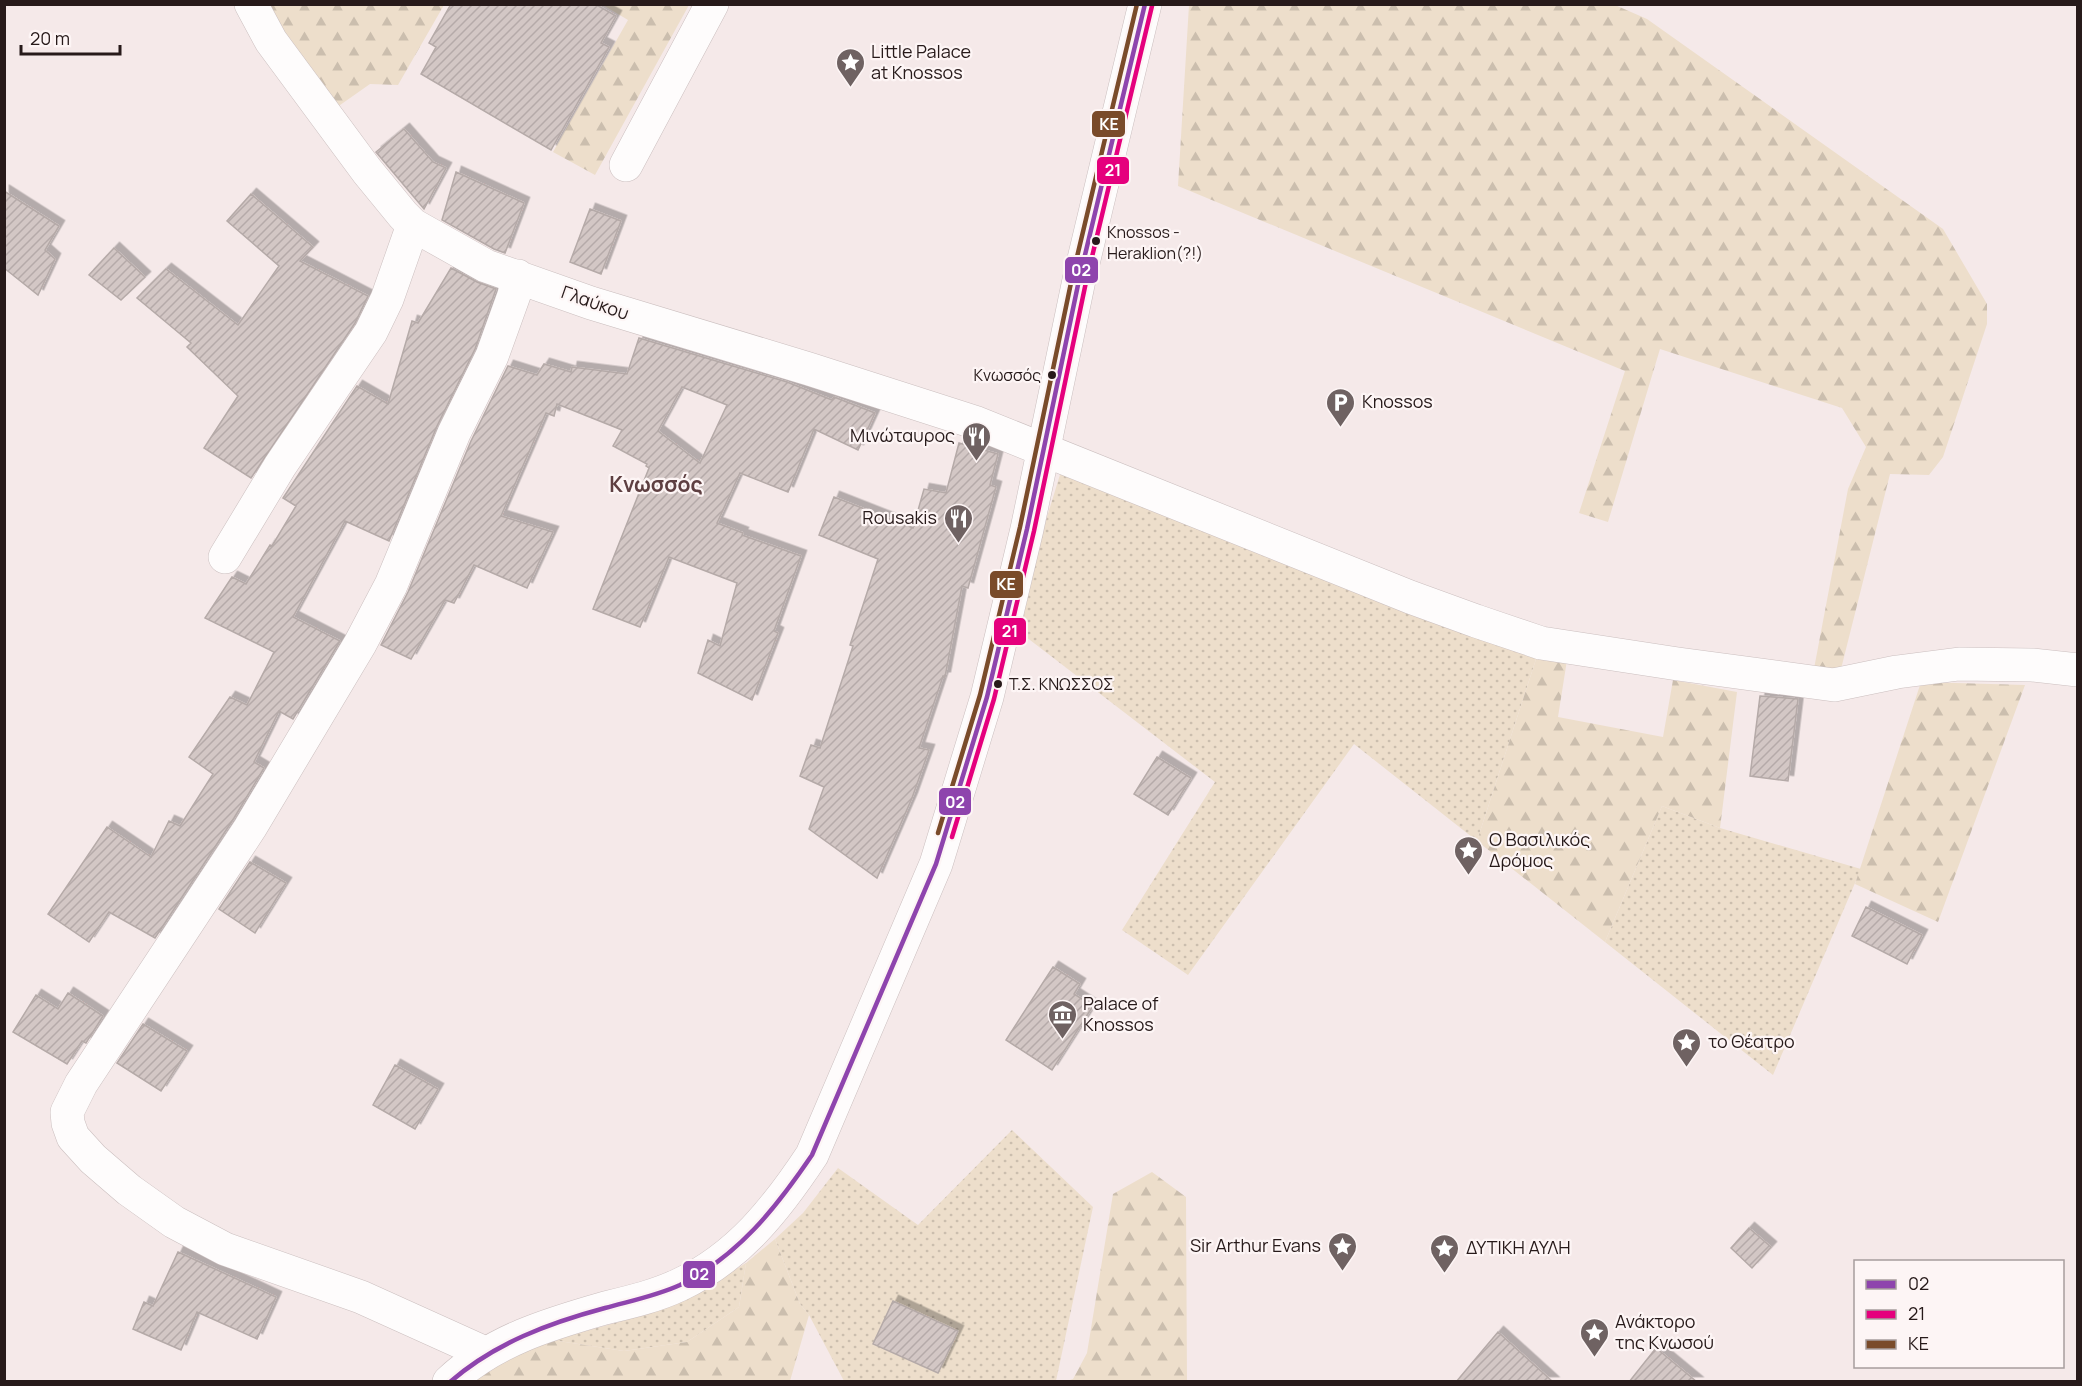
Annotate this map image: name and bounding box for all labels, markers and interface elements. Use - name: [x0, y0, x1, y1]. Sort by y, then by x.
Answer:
- scale bar: [21, 18, 120, 56]
- text: 20 m: [30, 26, 70, 50]
- place label: Little Palace at Knossos: [871, 39, 971, 84]
- place icon: Little Palace at Knossos: [834, 46, 866, 88]
- line badge: KE: [1091, 110, 1126, 138]
- text: KE: [1099, 113, 1119, 135]
- line badge: 21: [1096, 156, 1130, 185]
- text: 21: [1105, 159, 1121, 181]
- place label: Knossos - Heraklion(?!): [1107, 221, 1203, 264]
- marker: Knossos - Heraklion(?!): [1090, 235, 1102, 247]
- line badge: 02: [1064, 256, 1099, 284]
- text: 02: [1071, 259, 1091, 281]
- street label: Γλαύκου: [558, 279, 632, 325]
- place label: Κνωσσός: [974, 364, 1041, 386]
- marker: Κνωσσός: [1046, 369, 1058, 381]
- parking icon: Knossos: [1325, 386, 1357, 428]
- place label: Knossos: [1362, 389, 1433, 413]
- restaurant icon: Μινώταυρος: [960, 420, 992, 462]
- place label: Μινώταυρος: [850, 423, 955, 447]
- district label: Κνωσσός: [609, 470, 703, 498]
- restaurant icon: Rousakis: [942, 502, 974, 544]
- place label: Rousakis: [862, 505, 937, 529]
- line badge: KE: [989, 570, 1024, 599]
- text: KE: [996, 573, 1016, 595]
- line badge: 21: [993, 617, 1027, 646]
- text: 21: [1002, 620, 1018, 642]
- place label: Τ.Σ. ΚΝΩΣΣΟΣ: [1009, 673, 1113, 695]
- marker: Τ.Σ. ΚΝΩΣΣΟΣ: [992, 678, 1004, 690]
- line badge: 02: [938, 787, 972, 816]
- text: 02: [945, 791, 965, 813]
- place label: Ο Βασιλικός Δρόμος: [1489, 827, 1590, 872]
- place icon: Ο Βασιλικός Δρόμος: [1452, 834, 1484, 876]
- place label: Palace of Knossos: [1083, 991, 1159, 1036]
- museum icon: Palace of Knossos: [1046, 998, 1078, 1040]
- place icon: το Θέατρο: [1671, 1026, 1703, 1068]
- place label: το Θέατρο: [1708, 1029, 1795, 1053]
- place icon: Sir Arthur Evans: [1326, 1230, 1358, 1272]
- place icon: ΔΥΤΙΚΗ ΑΥΛΗ: [1429, 1232, 1461, 1274]
- place label: Sir Arthur Evans: [1190, 1233, 1321, 1257]
- place label: ΔΥΤΙΚΗ ΑΥΛΗ: [1466, 1235, 1571, 1259]
- line badge: 02: [682, 1260, 716, 1289]
- legend: [1854, 1260, 2064, 1368]
- text: 02: [689, 1263, 709, 1285]
- text: 02: [1908, 1271, 1929, 1295]
- text: 21: [1908, 1301, 1925, 1325]
- place label: Ανάκτορο της Κνωσού: [1615, 1309, 1714, 1354]
- place icon: Ανάκτορο της Κνωσού: [1578, 1316, 1610, 1358]
- text: KE: [1908, 1331, 1929, 1355]

